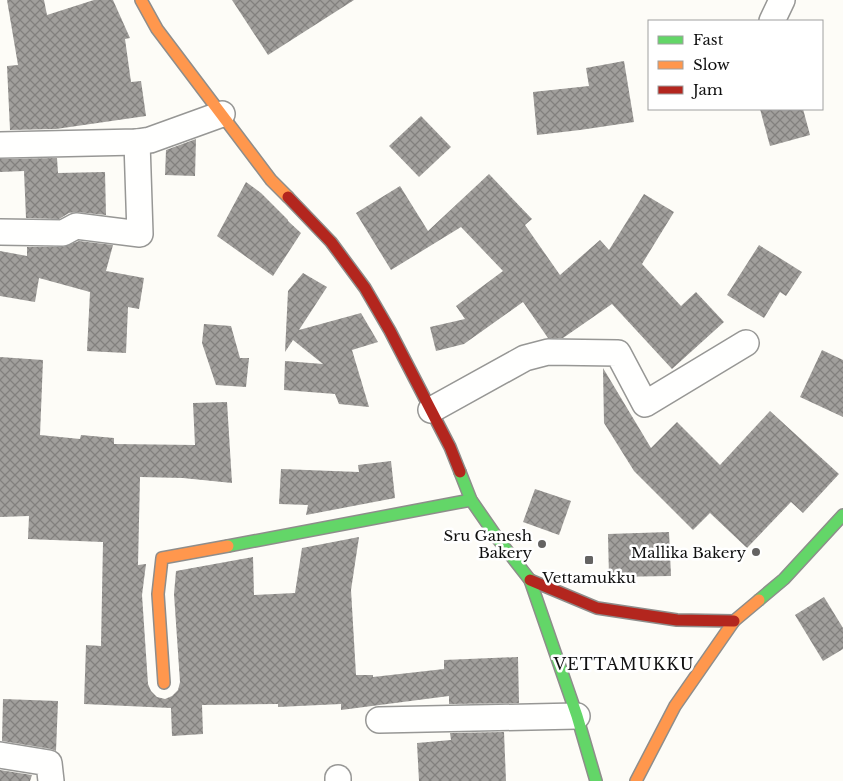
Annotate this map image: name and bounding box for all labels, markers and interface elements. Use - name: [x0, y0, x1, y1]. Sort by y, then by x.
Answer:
- legend: [648, 20, 823, 110]
- text: Fast: [693, 30, 724, 49]
- text: Slow: [693, 55, 730, 74]
- text: Jam: [691, 80, 723, 99]
- place label: Sru Ganesh Bakery: [443, 526, 532, 562]
- marker: Sru Ganesh Bakery: [536, 538, 548, 550]
- place label: Mallika Bakery: [631, 543, 746, 562]
- marker: Mallika Bakery: [750, 546, 762, 558]
- marker: Vettamukku: [583, 554, 595, 566]
- place label: Vettamukku: [541, 568, 636, 587]
- district label: VETTAMUKKU: [553, 654, 694, 674]

